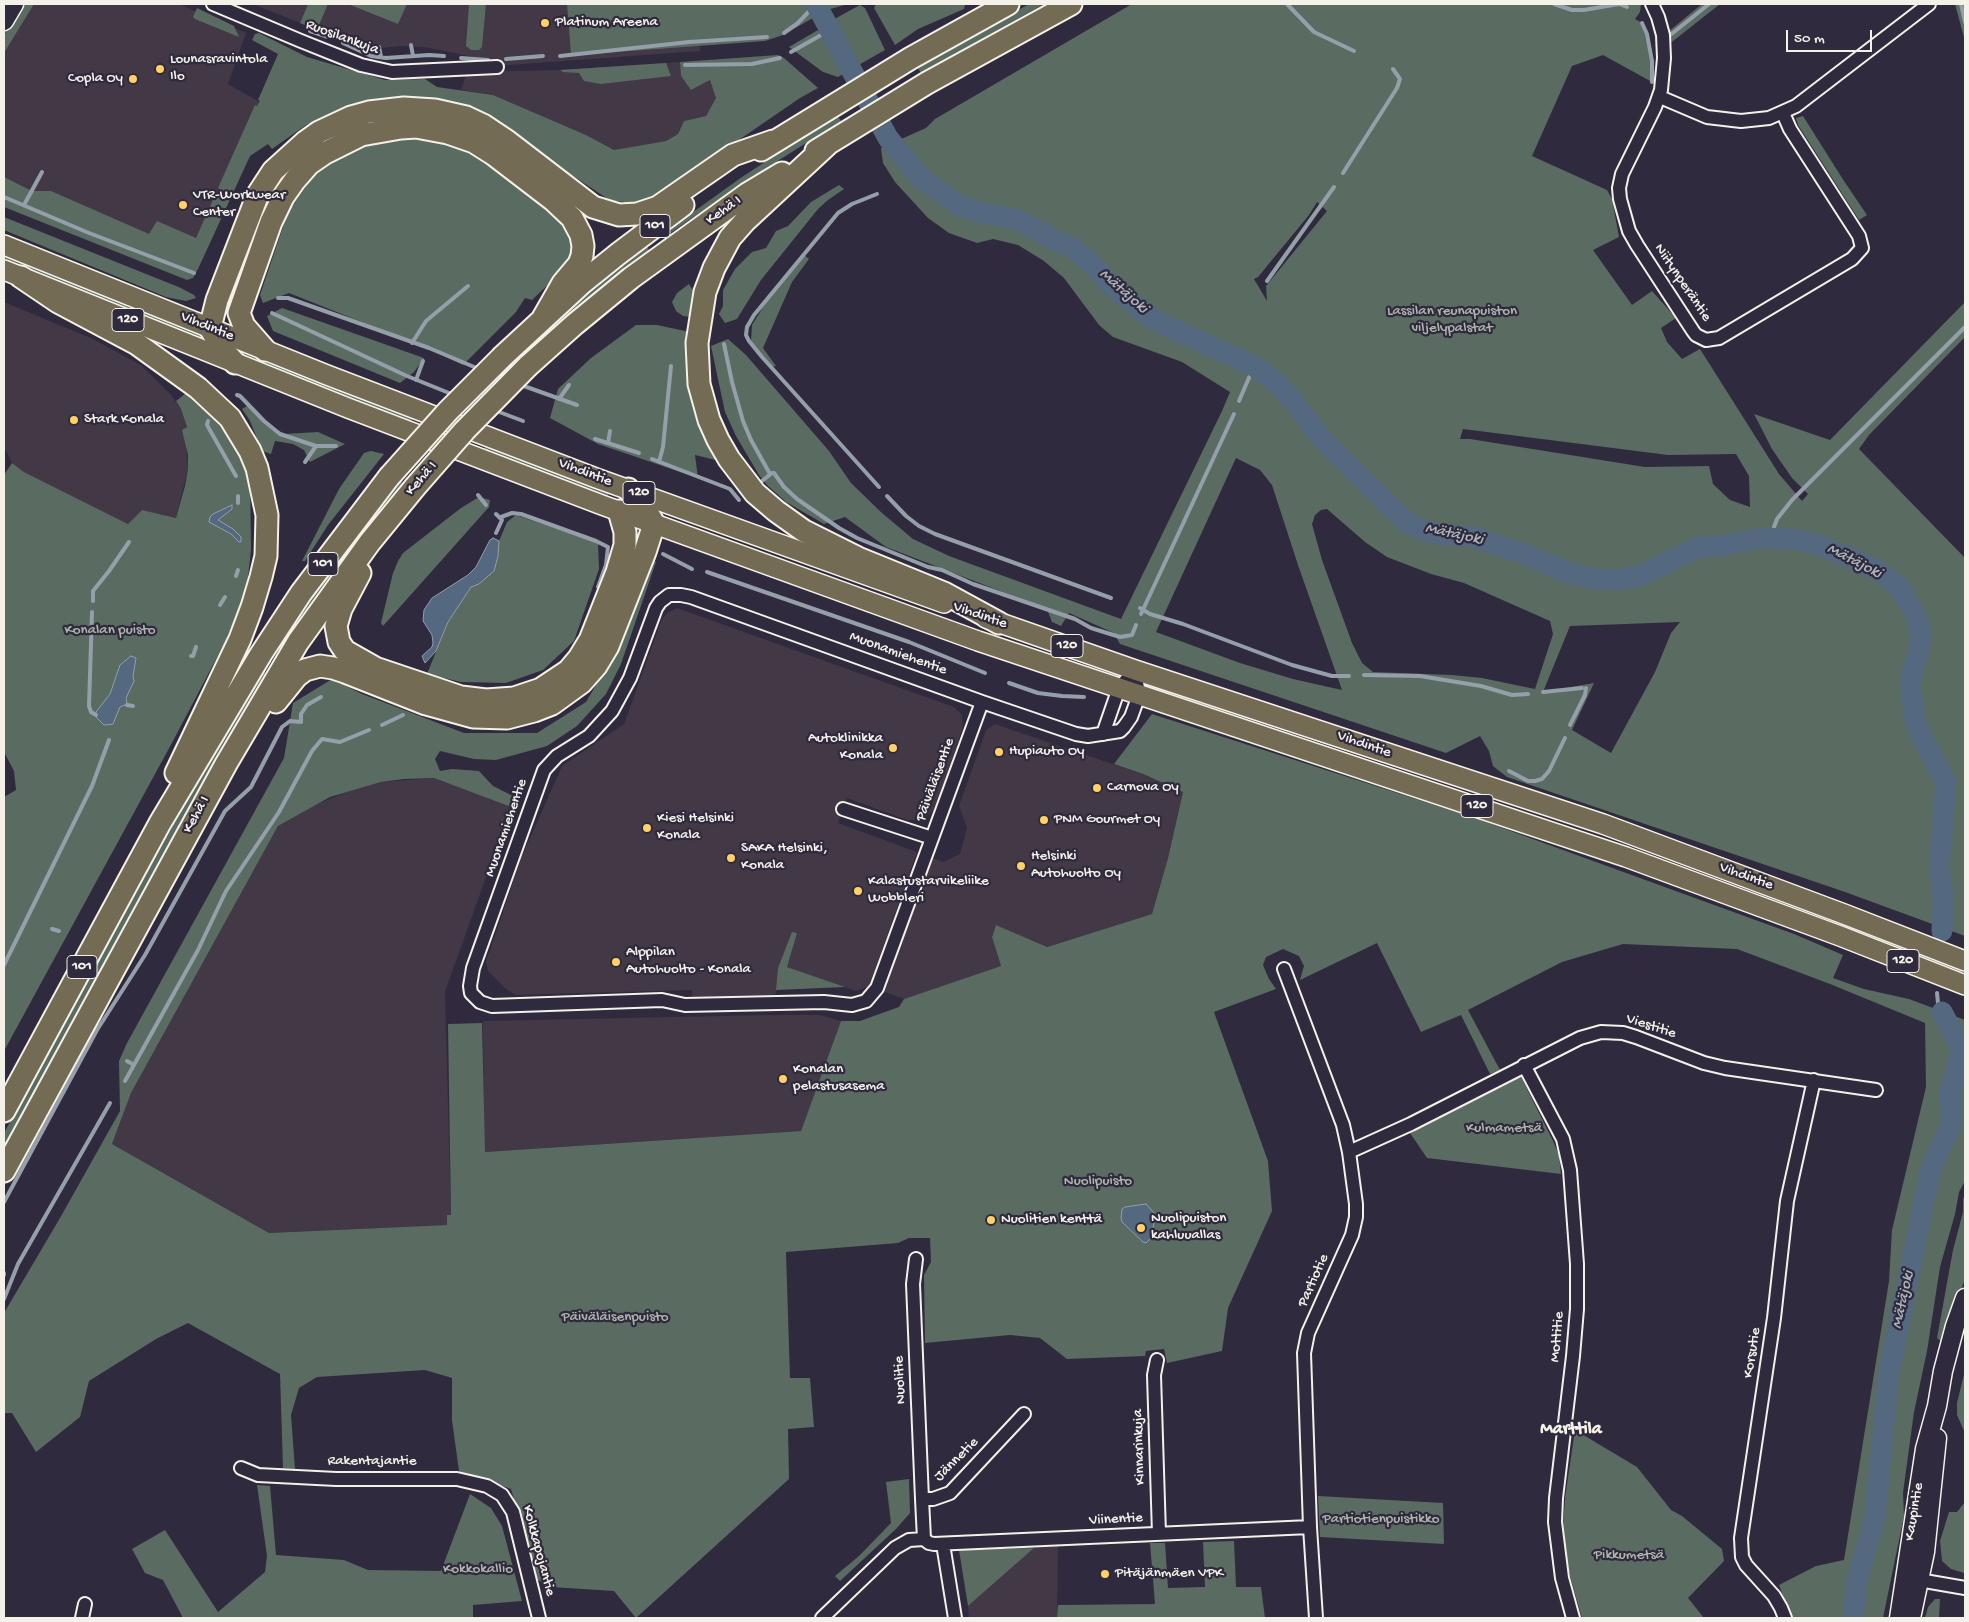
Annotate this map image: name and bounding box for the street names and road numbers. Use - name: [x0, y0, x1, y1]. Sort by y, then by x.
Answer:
- street label: Ruosilankuja: [303, 16, 381, 60]
- street label: Kehä I: [703, 192, 745, 230]
- road number: 101: [640, 215, 670, 238]
- street label: Niitynperäntie: [1649, 241, 1715, 325]
- road number: 120: [112, 308, 144, 332]
- street label: Vihdintie: [178, 308, 236, 346]
- street label: Vihdintie: [556, 455, 614, 491]
- street label: Kehä I: [402, 458, 442, 500]
- road number: 120: [623, 482, 655, 504]
- road number: 101: [308, 552, 338, 576]
- street label: Vihdintie: [951, 598, 1009, 634]
- street label: Muonamiehentie: [847, 628, 949, 680]
- road number: 120: [1051, 634, 1083, 658]
- street label: Vihdintie: [1335, 727, 1393, 763]
- street label: Päiväläisentie: [913, 736, 959, 824]
- street label: Muonamiehentie: [482, 777, 532, 879]
- street label: Kehä I: [180, 793, 214, 837]
- road number: 120: [1461, 794, 1493, 818]
- street label: Vihdintie: [1717, 859, 1775, 895]
- road number: 120: [1887, 949, 1919, 972]
- road number: 101: [67, 956, 97, 979]
- street label: Viestitie: [1624, 1011, 1678, 1043]
- street label: Partiotie: [1294, 1252, 1334, 1310]
- street label: Mottitie: [1547, 1311, 1569, 1363]
- street label: Korsutie: [1740, 1326, 1766, 1380]
- street label: Nuolitie: [891, 1355, 911, 1405]
- street label: Kinnarinkuja: [1130, 1409, 1150, 1485]
- street label: Jännetie: [931, 1434, 983, 1486]
- street label: Rakentajantie: [327, 1453, 417, 1471]
- street label: Kaupintie: [1902, 1482, 1928, 1542]
- street label: Kolkkapojantie: [517, 1504, 559, 1598]
- street label: Viinentie: [1089, 1510, 1143, 1530]

